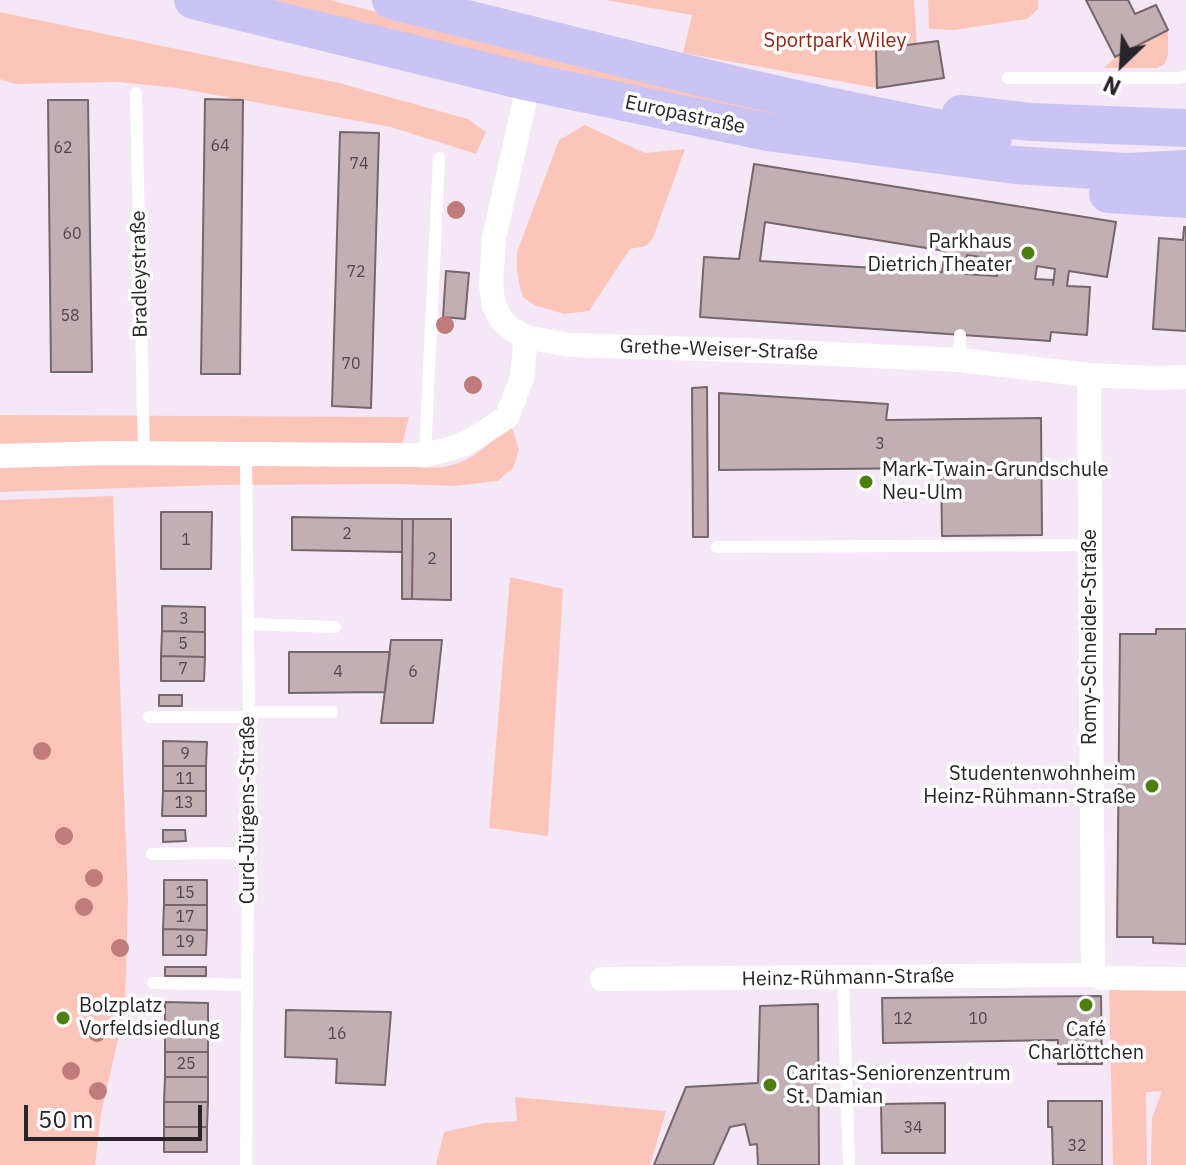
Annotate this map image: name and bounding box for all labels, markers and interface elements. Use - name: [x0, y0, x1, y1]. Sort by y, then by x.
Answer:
- north arrow: [1082, 24, 1162, 104]
- park label: Sportpark Wiley: [764, 29, 906, 53]
- text: N: [1098, 70, 1125, 103]
- street label: Europastraße: [623, 91, 747, 139]
- house number: 64: [210, 136, 230, 156]
- house number: 62: [53, 138, 73, 158]
- house number: 74: [349, 154, 369, 174]
- street label: Bradleystraße: [127, 210, 153, 338]
- house number: 60: [62, 224, 82, 244]
- place label: Parkhaus Dietrich Theater: [867, 230, 1012, 277]
- marker: Parkhaus Dietrich Theater: [1019, 244, 1037, 262]
- house number: 72: [346, 262, 366, 282]
- house number: 58: [60, 306, 80, 326]
- street label: Grethe-Weiser-Straße: [619, 335, 819, 365]
- house number: 70: [341, 354, 361, 374]
- house number: 3: [875, 434, 885, 454]
- place label: Mark-Twain-Grundschule Neu-Ulm: [882, 458, 1109, 505]
- marker: Mark-Twain-Grundschule Neu-Ulm: [857, 473, 875, 491]
- house number: 2: [342, 524, 352, 544]
- street label: Romy-Schneider-Straße: [1078, 529, 1102, 745]
- house number: 1: [181, 530, 191, 550]
- house number: 2: [427, 549, 437, 569]
- house number: 3: [179, 609, 189, 629]
- house number: 5: [178, 634, 188, 654]
- house number: 7: [178, 659, 188, 679]
- house number: 4: [333, 662, 343, 682]
- house number: 6: [408, 662, 418, 682]
- street label: Curd-Jürgens-Straße: [236, 716, 260, 904]
- house number: 9: [180, 744, 190, 764]
- place label: Studentenwohnheim Heinz-Rühmann-Straße: [923, 762, 1136, 809]
- house number: 11: [175, 769, 195, 789]
- marker: Studentenwohnheim Heinz-Rühmann-Straße: [1143, 777, 1161, 795]
- house number: 13: [174, 793, 194, 813]
- house number: 15: [175, 883, 195, 903]
- house number: 17: [175, 907, 195, 927]
- house number: 19: [175, 932, 195, 952]
- street label: Heinz-Rühmann-Straße: [741, 964, 955, 992]
- place label: Bolzplatz Vorfeldsiedlung: [79, 994, 220, 1041]
- marker: Café Charlöttchen: [1077, 996, 1095, 1014]
- marker: Bolzplatz Vorfeldsiedlung: [54, 1009, 72, 1027]
- house number: 12: [893, 1009, 913, 1029]
- house number: 10: [968, 1009, 988, 1029]
- place label: Café Charlöttchen: [1028, 1018, 1144, 1065]
- house number: 16: [327, 1024, 347, 1044]
- house number: 25: [176, 1054, 196, 1074]
- place label: Caritas-Seniorenzentrum St. Damian: [786, 1062, 1011, 1109]
- marker: Caritas-Seniorenzentrum St. Damian: [761, 1076, 779, 1094]
- scale bar: [28, 1089, 206, 1139]
- text: 50 m: [38, 1103, 93, 1135]
- house number: 34: [903, 1118, 923, 1138]
- house number: 32: [1067, 1136, 1087, 1156]

